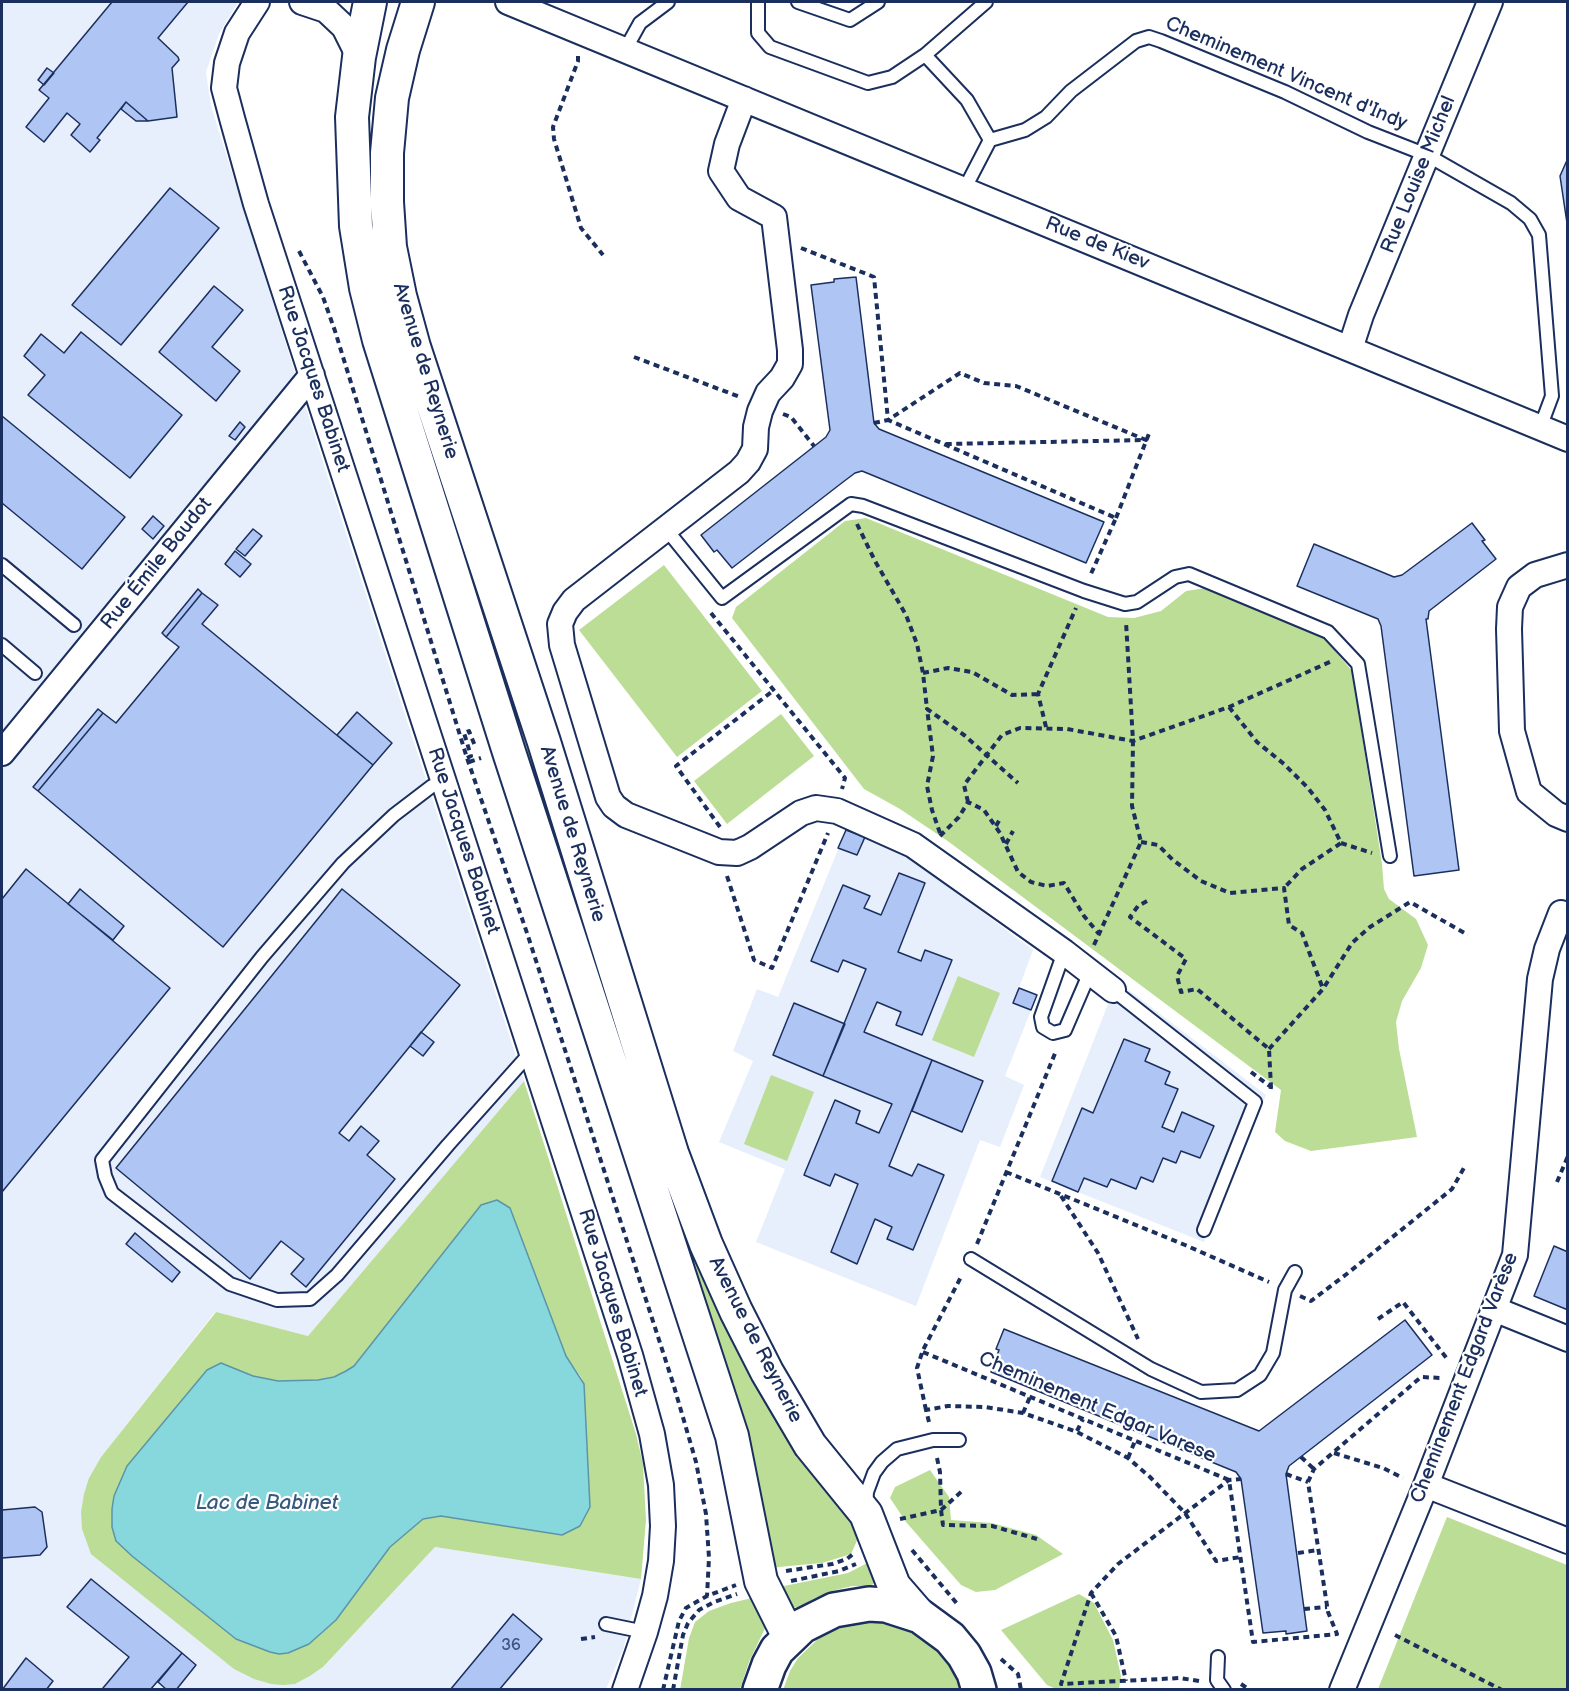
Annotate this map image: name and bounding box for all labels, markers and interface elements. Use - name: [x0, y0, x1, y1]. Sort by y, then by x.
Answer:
- street label: Cheminement Vincent d'Indy: [1162, 12, 1410, 136]
- street label: Rue Louise Michel: [1376, 93, 1462, 257]
- street label: Rue de Kiev: [1041, 212, 1153, 276]
- street label: Avenue de Reynerie: [387, 280, 463, 462]
- street label: Rue Jacques Babinet: [271, 283, 355, 475]
- street label: Rue Émile Baudot: [96, 493, 218, 635]
- street label: Avenue de Reynerie: [534, 743, 610, 925]
- street label: Rue Jacques Babinet: [421, 745, 505, 937]
- street label: Rue Jacques Babinet: [572, 1206, 652, 1400]
- street label: Cheminement Edgard Varèse: [1406, 1249, 1524, 1507]
- street label: Avenue de Reynerie: [703, 1253, 807, 1427]
- street label: Cheminement Edgar Varese: [975, 1347, 1219, 1469]
- water label: Lac de Babinet: [196, 1491, 338, 1517]
- house number: 36: [501, 1636, 521, 1656]

